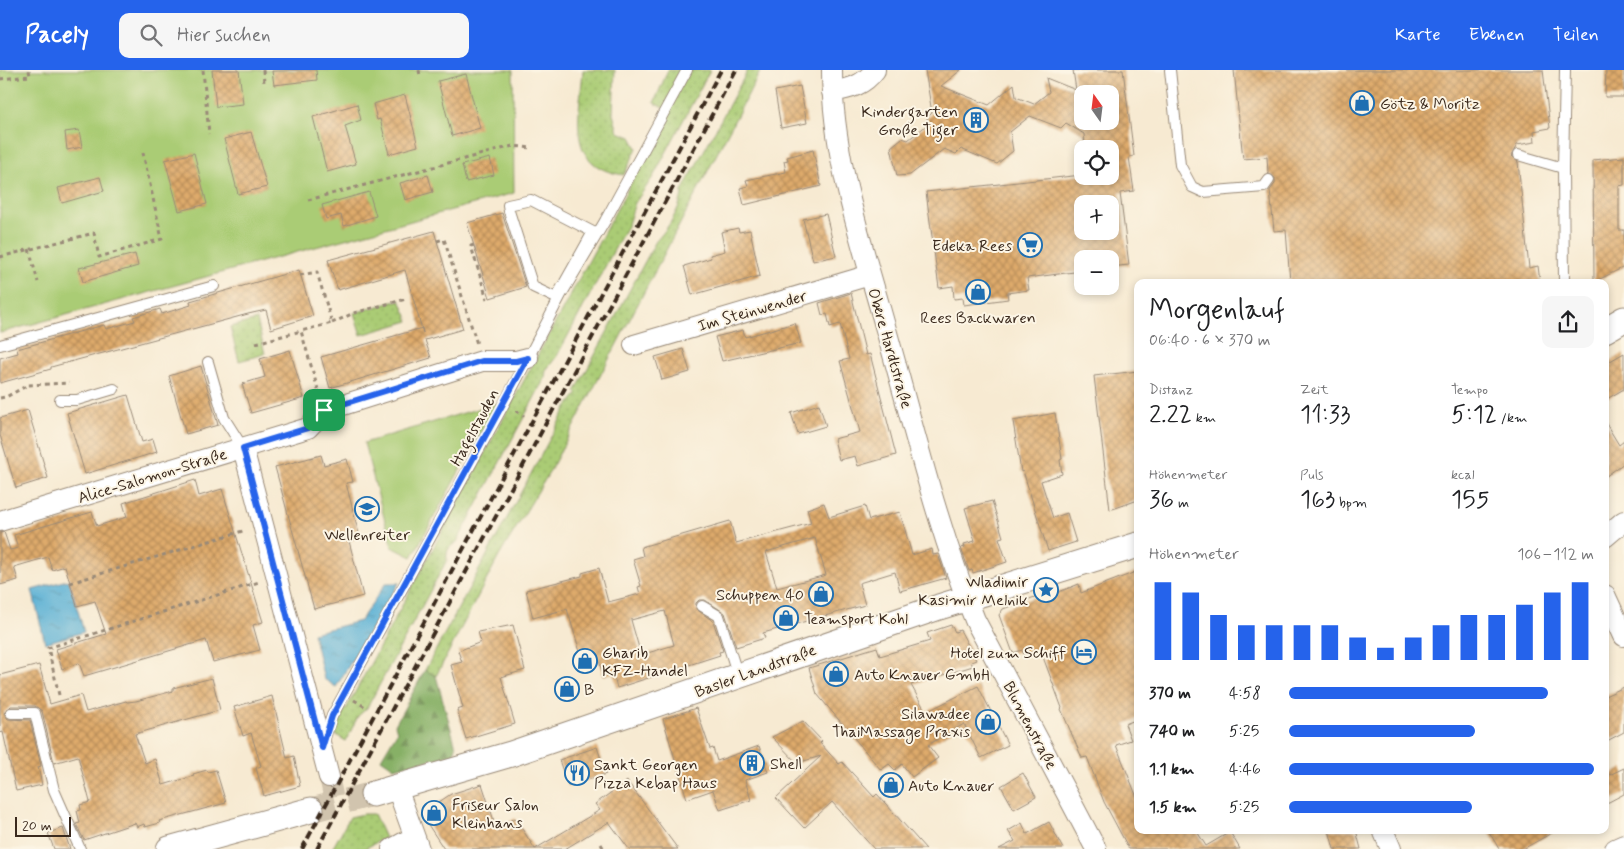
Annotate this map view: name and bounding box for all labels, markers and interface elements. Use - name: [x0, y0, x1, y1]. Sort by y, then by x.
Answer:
- search box: [119, 13, 469, 58]
- text: Pacely: [25, 20, 89, 51]
- icon: search: [137, 21, 165, 49]
- text: Hier suchen: [177, 23, 271, 48]
- text: Karte: [1395, 23, 1441, 47]
- text: Ebenen: [1469, 23, 1525, 47]
- text: Teilen: [1553, 23, 1599, 47]
- north arrow: [1074, 85, 1119, 130]
- map controls: [1074, 85, 1119, 295]
- shop icon: Götz & Moritz: [1349, 90, 1375, 116]
- place label: Götz & Moritz: [1380, 94, 1480, 115]
- place label: Kindergarten Große Tiger: [861, 102, 959, 142]
- building icon: Kindergarten Große Tiger: [963, 107, 989, 133]
- button: locate: [1074, 140, 1119, 185]
- button: +: [1074, 195, 1119, 240]
- supermarket icon: Edeka Rees: [1017, 232, 1043, 258]
- place label: Edeka Rees: [932, 236, 1012, 257]
- button: −: [1074, 250, 1119, 295]
- shop icon: Rees Backwaren: [965, 279, 991, 305]
- street label: Im Steinwender: [696, 286, 810, 337]
- street label: Obere Hardtstraße: [862, 286, 917, 411]
- text: Morgenlauf: [1149, 292, 1285, 329]
- button: share: [1542, 296, 1594, 348]
- place label: Rees Backwaren: [920, 308, 1036, 329]
- text: 06:40 · 6 × 370 m: [1149, 330, 1270, 351]
- text: Distanz: [1149, 381, 1193, 399]
- text: Zeit: [1300, 381, 1328, 399]
- text: Tempo: [1451, 381, 1488, 399]
- street label: Hagelstauden: [446, 385, 505, 471]
- pin: [303, 389, 345, 431]
- icon: arrive: [310, 396, 338, 424]
- text: 2.22: [1149, 399, 1192, 432]
- text: 11:33: [1300, 399, 1350, 432]
- text: 5:12: [1451, 399, 1497, 432]
- text: km: [1192, 409, 1216, 427]
- text: /km: [1497, 409, 1527, 427]
- street label: Alice-Salomon-Straße: [75, 444, 230, 509]
- text: Höhenmeter: [1149, 466, 1227, 484]
- text: Puls: [1300, 466, 1324, 484]
- text: kcal: [1451, 466, 1475, 484]
- text: 36: [1149, 484, 1174, 517]
- text: 163: [1300, 484, 1335, 517]
- text: 155: [1451, 484, 1489, 517]
- text: m: [1174, 494, 1189, 512]
- text: bpm: [1335, 494, 1367, 512]
- school or university icon: Wellenreiter: [354, 496, 380, 522]
- place label: Wellenreiter: [324, 525, 410, 546]
- text: Höhenmeter: [1149, 544, 1239, 565]
- text: 106–112 m: [1517, 544, 1594, 565]
- place label: Wladimir Kasimir Melnik: [918, 572, 1028, 611]
- place icon: Wladimir Kasimir Melnik: [1033, 577, 1059, 603]
- shop icon: Schuppen 40: [808, 581, 834, 607]
- place label: Schuppen 40: [716, 585, 804, 606]
- shop icon: Teamsport Kohl: [773, 605, 799, 631]
- place label: Teamsport Kohl: [804, 609, 908, 630]
- hotel icon: Hotel zum Schiff: [1071, 639, 1097, 665]
- street label: Basler Landstraße: [692, 640, 819, 703]
- place label: Gharib KFZ-Handel: [602, 643, 688, 682]
- place label: Hotel zum Schiff: [950, 643, 1066, 664]
- shop icon: Gharib KFZ-Handel: [572, 648, 598, 674]
- shop icon: Auto Knauer GmbH: [823, 661, 849, 687]
- place label: Auto Knauer GmbH: [854, 665, 990, 686]
- shop icon: B: [554, 676, 580, 702]
- street label: Blumenstraße: [998, 678, 1062, 773]
- place label: B: [584, 680, 594, 701]
- text: 370 m: [1149, 683, 1191, 704]
- text: 4:58: [1229, 683, 1261, 704]
- place label: Silawadee ThaiMassage Praxis: [832, 704, 970, 744]
- shop icon: Silawadee ThaiMassage Praxis: [975, 709, 1001, 735]
- text: 740 m: [1149, 721, 1195, 742]
- text: 5:25: [1229, 721, 1259, 742]
- building icon: Shell: [739, 750, 765, 776]
- place label: Shell: [770, 754, 802, 775]
- place label: Sankt Georgen Pizza Kebap Haus: [594, 755, 717, 794]
- text: 1.1 km: [1149, 759, 1194, 780]
- text: 4:46: [1229, 759, 1261, 780]
- restaurant icon: Sankt Georgen Pizza Kebap Haus: [564, 760, 590, 786]
- shop icon: Auto Knauer: [878, 772, 904, 798]
- place label: Auto Knauer: [908, 776, 995, 797]
- place label: Friseur Salon Kleinhans: [452, 795, 539, 834]
- text: 1.5 km: [1149, 797, 1197, 818]
- text: 5:25: [1229, 797, 1259, 818]
- shop icon: Friseur Salon Kleinhans: [421, 800, 447, 826]
- scale bar: [15, 814, 71, 837]
- text: 20 m: [22, 817, 52, 835]

